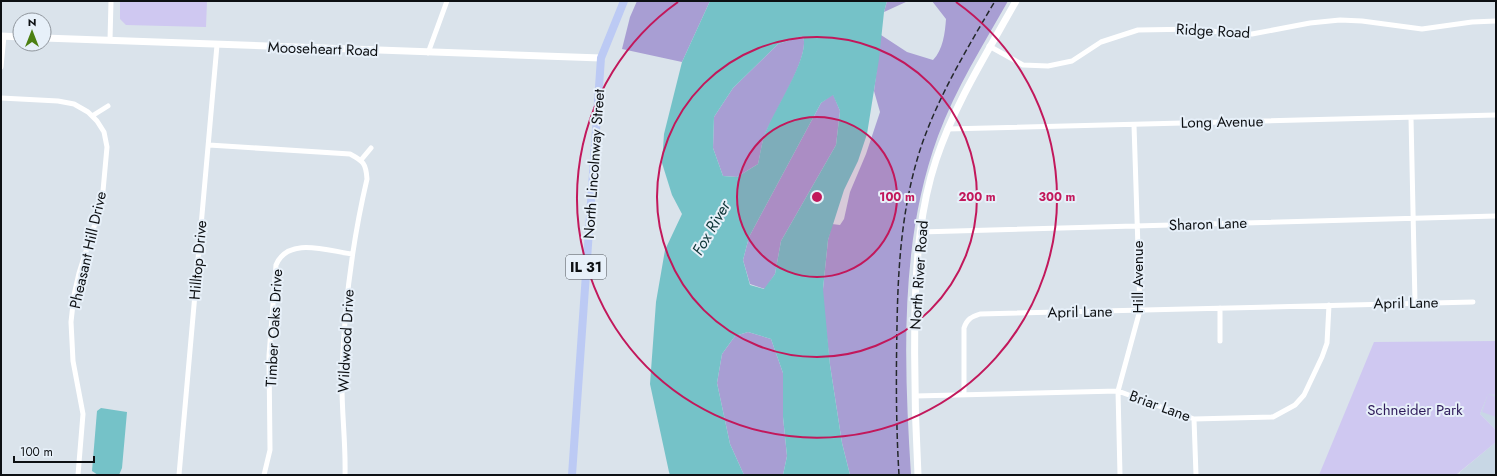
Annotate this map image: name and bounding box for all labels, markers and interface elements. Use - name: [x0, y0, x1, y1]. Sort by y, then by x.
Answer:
- north arrow: [12, 12, 52, 52]
- text: N: [28, 14, 36, 30]
- street label: Ridge Road: [1175, 18, 1251, 44]
- street label: Mooseheart Road: [267, 36, 379, 62]
- street label: North Lincolnway Street: [578, 88, 610, 240]
- street label: Long Avenue: [1181, 110, 1264, 134]
- text: 100 m: [879, 188, 915, 206]
- text: 200 m: [958, 188, 996, 206]
- text: 300 m: [1039, 188, 1076, 206]
- street label: Pheasant Hill Drive: [64, 189, 112, 311]
- centre of rings: [810, 190, 824, 204]
- water label: Fox River: [686, 195, 737, 260]
- street label: Sharon Lane: [1168, 212, 1248, 236]
- street label: Hilltop Drive: [184, 219, 212, 301]
- street label: North River Road: [904, 220, 934, 330]
- street label: Hill Avenue: [1127, 240, 1149, 313]
- road number: IL 31: [566, 255, 606, 279]
- street label: Timber Oaks Drive: [260, 268, 288, 388]
- street label: Wildwood Drive: [332, 288, 360, 393]
- street label: April Lane: [1373, 291, 1439, 315]
- street label: April Lane: [1047, 300, 1113, 324]
- street label: Briar Lane: [1126, 385, 1194, 427]
- park label: Schneider Park: [1367, 399, 1463, 421]
- scale bar: [14, 438, 94, 464]
- text: 100 m: [20, 443, 53, 461]

